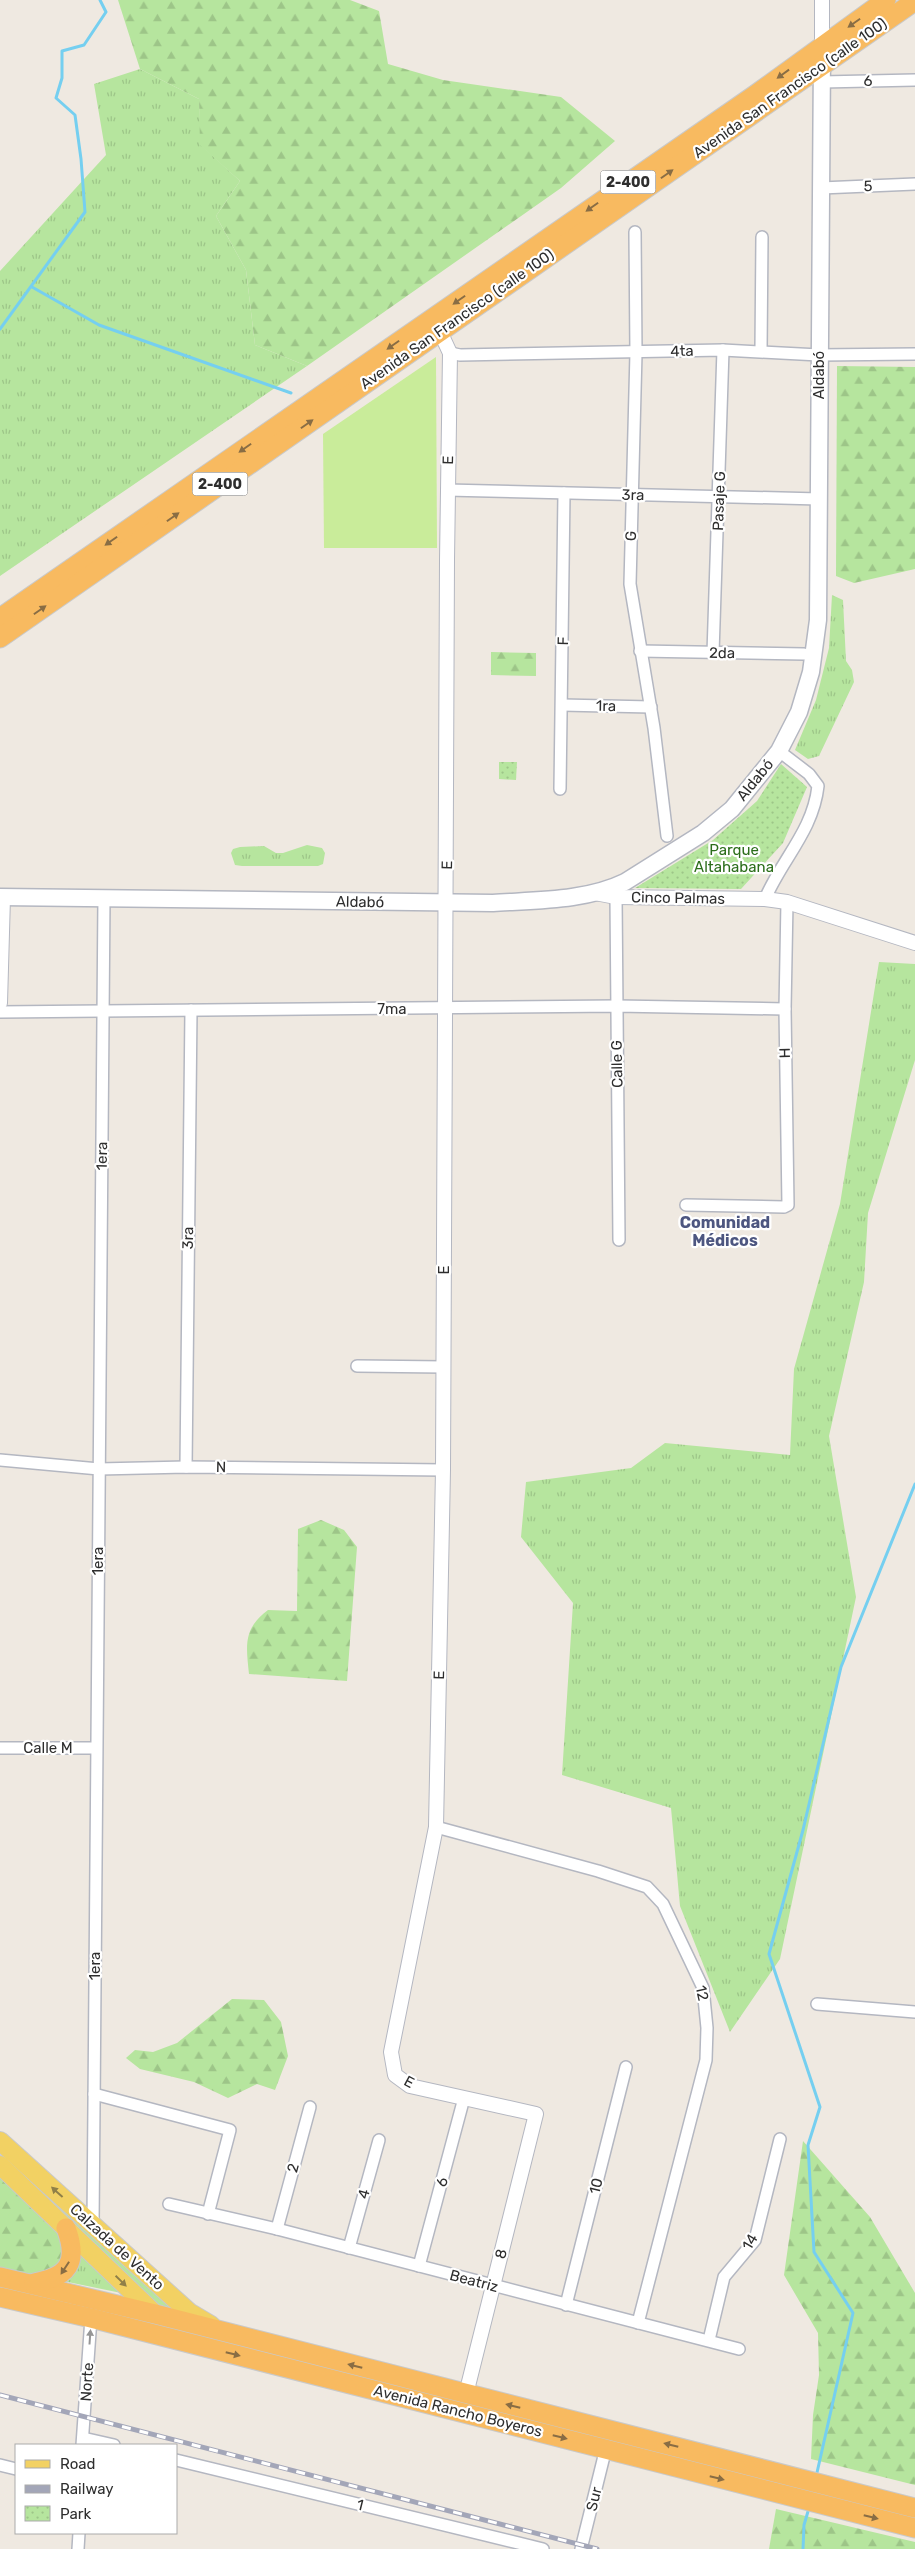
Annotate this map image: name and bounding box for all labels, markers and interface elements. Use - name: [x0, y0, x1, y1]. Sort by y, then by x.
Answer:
- street label: Avenida San Francisco (calle 100): [690, 14, 890, 162]
- one-way arrow: [848, 18, 861, 28]
- one-way arrow: [776, 69, 790, 79]
- street label: 6: [863, 72, 873, 90]
- one-way arrow: [660, 169, 674, 179]
- road number: 2-400: [600, 170, 656, 193]
- street label: 5: [863, 177, 873, 195]
- one-way arrow: [586, 202, 599, 212]
- street label: Avenida San Francisco (calle 100): [357, 245, 557, 393]
- one-way arrow: [452, 295, 465, 305]
- one-way arrow: [386, 340, 399, 350]
- street label: 4ta: [670, 342, 694, 360]
- street label: Aldabó: [810, 351, 828, 399]
- one-way arrow: [300, 419, 313, 429]
- one-way arrow: [238, 443, 252, 453]
- street label: E: [439, 455, 457, 465]
- street label: Pasaje G: [709, 471, 729, 531]
- road number: 2-400: [192, 472, 248, 496]
- street label: 3ra: [621, 486, 645, 504]
- one-way arrow: [166, 512, 180, 522]
- street label: G: [622, 531, 640, 541]
- one-way arrow: [105, 536, 118, 546]
- one-way arrow: [33, 605, 47, 615]
- street label: F: [554, 636, 572, 646]
- street label: 2da: [709, 644, 735, 662]
- street label: 1ra: [596, 697, 616, 715]
- street label: Aldabó: [733, 756, 777, 804]
- park label: Parque Altahabana: [694, 841, 774, 876]
- street label: E: [438, 860, 456, 870]
- street label: Cinco Palmas: [631, 888, 725, 908]
- street label: Aldabó: [336, 893, 384, 911]
- street label: 7ma: [377, 1000, 407, 1018]
- street label: Calle G: [608, 1040, 626, 1088]
- street label: H: [776, 1047, 794, 1059]
- street label: 1era: [93, 1142, 111, 1170]
- district label: Comunidad Médicos: [680, 1213, 770, 1250]
- street label: 3ra: [179, 1226, 197, 1250]
- street label: E: [435, 1265, 453, 1275]
- street label: N: [216, 1458, 226, 1476]
- street label: 1era: [89, 1547, 107, 1575]
- street label: E: [430, 1670, 448, 1680]
- street label: Calle M: [23, 1739, 73, 1757]
- street label: 1era: [86, 1952, 104, 1980]
- street label: 12: [692, 1984, 713, 2003]
- street label: E: [401, 2072, 417, 2092]
- street label: 2: [283, 2161, 303, 2175]
- street label: 6: [432, 2175, 452, 2189]
- street label: 10: [585, 2176, 607, 2196]
- one-way arrow: [51, 2186, 63, 2198]
- street label: 4: [354, 2187, 374, 2201]
- street label: Calzada de Vento: [66, 2200, 168, 2294]
- street label: 14: [738, 2231, 762, 2253]
- street label: 8: [491, 2247, 511, 2261]
- one-way arrow: [60, 2262, 70, 2275]
- street label: Beatriz: [448, 2266, 501, 2296]
- one-way arrow: [115, 2275, 127, 2287]
- one-way arrow: [86, 2328, 94, 2344]
- one-way arrow: [225, 2350, 240, 2358]
- street label: Norte: [77, 2362, 97, 2402]
- one-way arrow: [348, 2362, 363, 2370]
- street label: Avenida Rancho Boyeros: [372, 2381, 544, 2441]
- one-way arrow: [505, 2402, 520, 2410]
- one-way arrow: [552, 2433, 567, 2441]
- one-way arrow: [663, 2441, 678, 2449]
- legend: [15, 2444, 178, 2534]
- text: Road: [60, 2455, 96, 2473]
- one-way arrow: [710, 2474, 725, 2482]
- text: Railway: [60, 2480, 114, 2498]
- street label: Sur: [582, 2485, 606, 2513]
- street label: 1: [355, 2495, 365, 2515]
- text: Park: [60, 2505, 91, 2523]
- one-way arrow: [863, 2513, 878, 2521]

